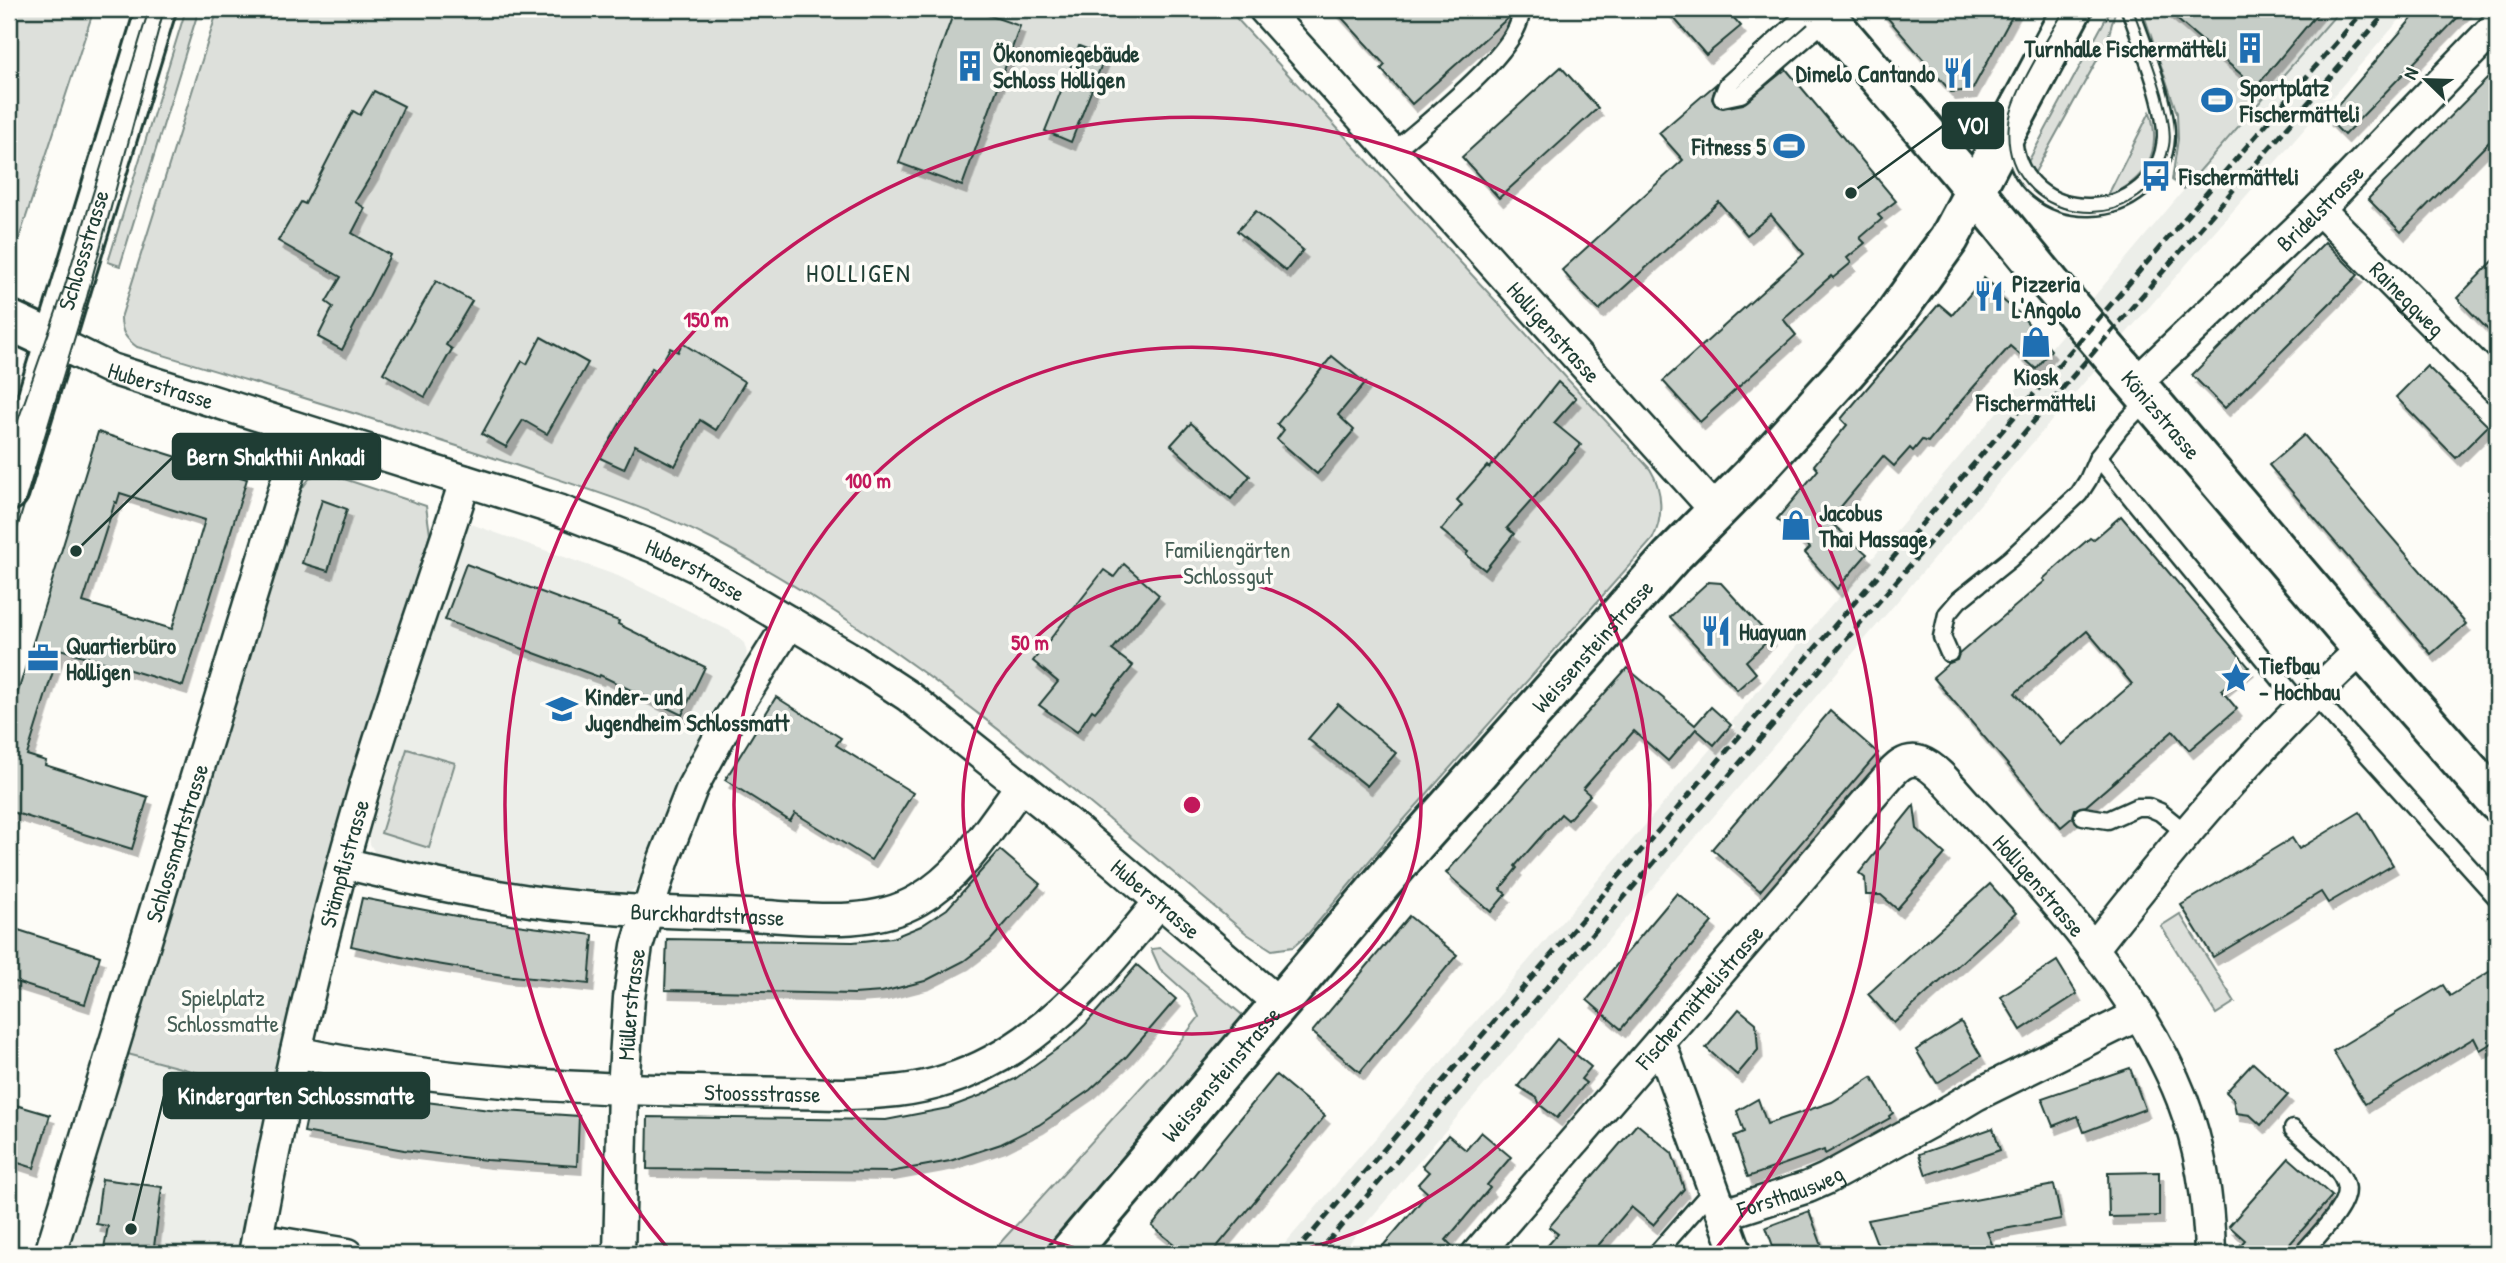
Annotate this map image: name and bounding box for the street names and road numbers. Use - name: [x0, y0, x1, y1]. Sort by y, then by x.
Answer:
- street label: Bridelstrasse: [2269, 157, 2370, 258]
- street label: Schlossstrasse: [50, 186, 115, 314]
- street label: Raineggweg: [2363, 254, 2452, 343]
- street label: Holligenstrasse: [1501, 274, 1608, 389]
- street label: Huberstrasse: [104, 354, 218, 416]
- street label: Könizstrasse: [2115, 363, 2209, 465]
- street label: Huberstrasse: [641, 530, 751, 608]
- street label: Weissensteinstrasse: [1524, 572, 1660, 719]
- street label: Schlossmattstrasse: [137, 760, 215, 926]
- street label: Stämpflistrasse: [311, 796, 376, 931]
- street label: Holligenstrasse: [1987, 827, 2093, 943]
- street label: Huberstrasse: [1105, 851, 1208, 945]
- street label: Burckhardtstrasse: [630, 895, 786, 933]
- street label: Fischermättelistrasse: [1627, 917, 1770, 1076]
- street label: Müllerstrasse: [609, 946, 652, 1061]
- street label: Weissensteinstrasse: [1154, 999, 1287, 1148]
- street label: Stoossstrasse: [704, 1076, 821, 1109]
- street label: Forsthausweg: [1732, 1157, 1849, 1225]

